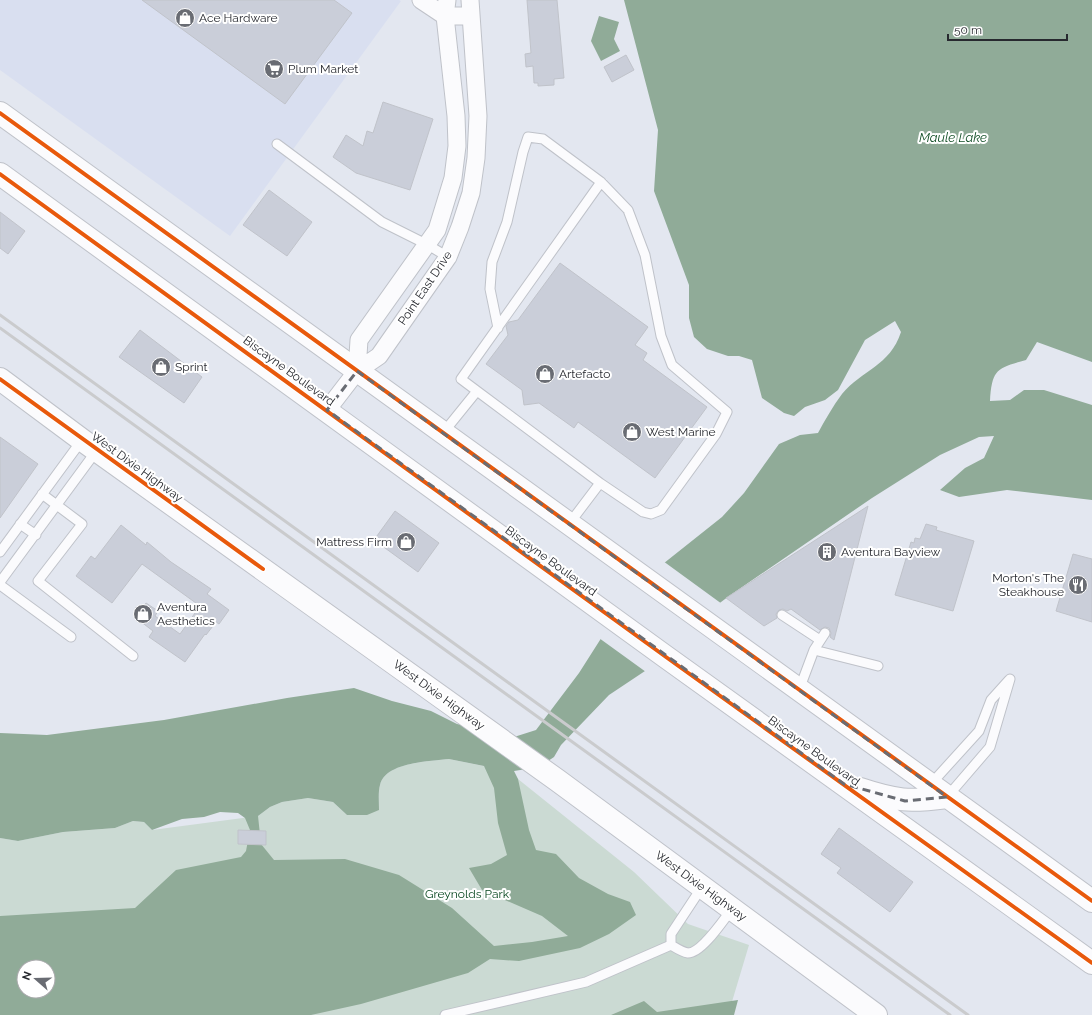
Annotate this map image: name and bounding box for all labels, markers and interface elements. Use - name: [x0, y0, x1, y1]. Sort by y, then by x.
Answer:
- shop icon: Ace Hardware: [174, 7, 196, 29]
- place label: Ace Hardware: [199, 11, 278, 25]
- scale bar: [948, 16, 1067, 42]
- text: 50 m: [954, 23, 982, 37]
- supermarket icon: Plum Market: [263, 58, 285, 80]
- place label: Plum Market: [288, 62, 358, 76]
- water label: Maule Lake: [919, 130, 987, 145]
- street label: Point East Drive: [395, 248, 455, 328]
- street label: Biscayne Boulevard: [241, 333, 337, 409]
- shop icon: Sprint: [150, 356, 172, 378]
- place label: Sprint: [175, 360, 207, 374]
- shop icon: Artefacto: [534, 363, 556, 385]
- place label: Artefacto: [559, 367, 610, 381]
- shop icon: West Marine: [621, 421, 643, 443]
- place label: West Marine: [646, 425, 716, 439]
- street label: West Dixie Highway: [88, 429, 186, 505]
- street label: Biscayne Boulevard: [503, 523, 599, 599]
- shop icon: Mattress Firm: [395, 531, 417, 553]
- place label: Mattress Firm: [316, 535, 392, 549]
- building icon: Aventura Bayview: [816, 541, 838, 563]
- place label: Aventura Bayview: [841, 545, 941, 559]
- place label: Morton's The Steakhouse: [992, 571, 1064, 599]
- restaurant icon: Morton's The Steakhouse: [1067, 574, 1089, 596]
- place label: Aventura Aesthetics: [157, 600, 215, 628]
- shop icon: Aventura Aesthetics: [132, 603, 154, 625]
- street label: West Dixie Highway: [390, 657, 488, 733]
- street label: Biscayne Boulevard: [766, 713, 862, 789]
- street label: West Dixie Highway: [652, 848, 750, 924]
- park label: Greynolds Park: [425, 887, 510, 901]
- north arrow: [16, 959, 56, 999]
- text: N: [20, 970, 35, 982]

